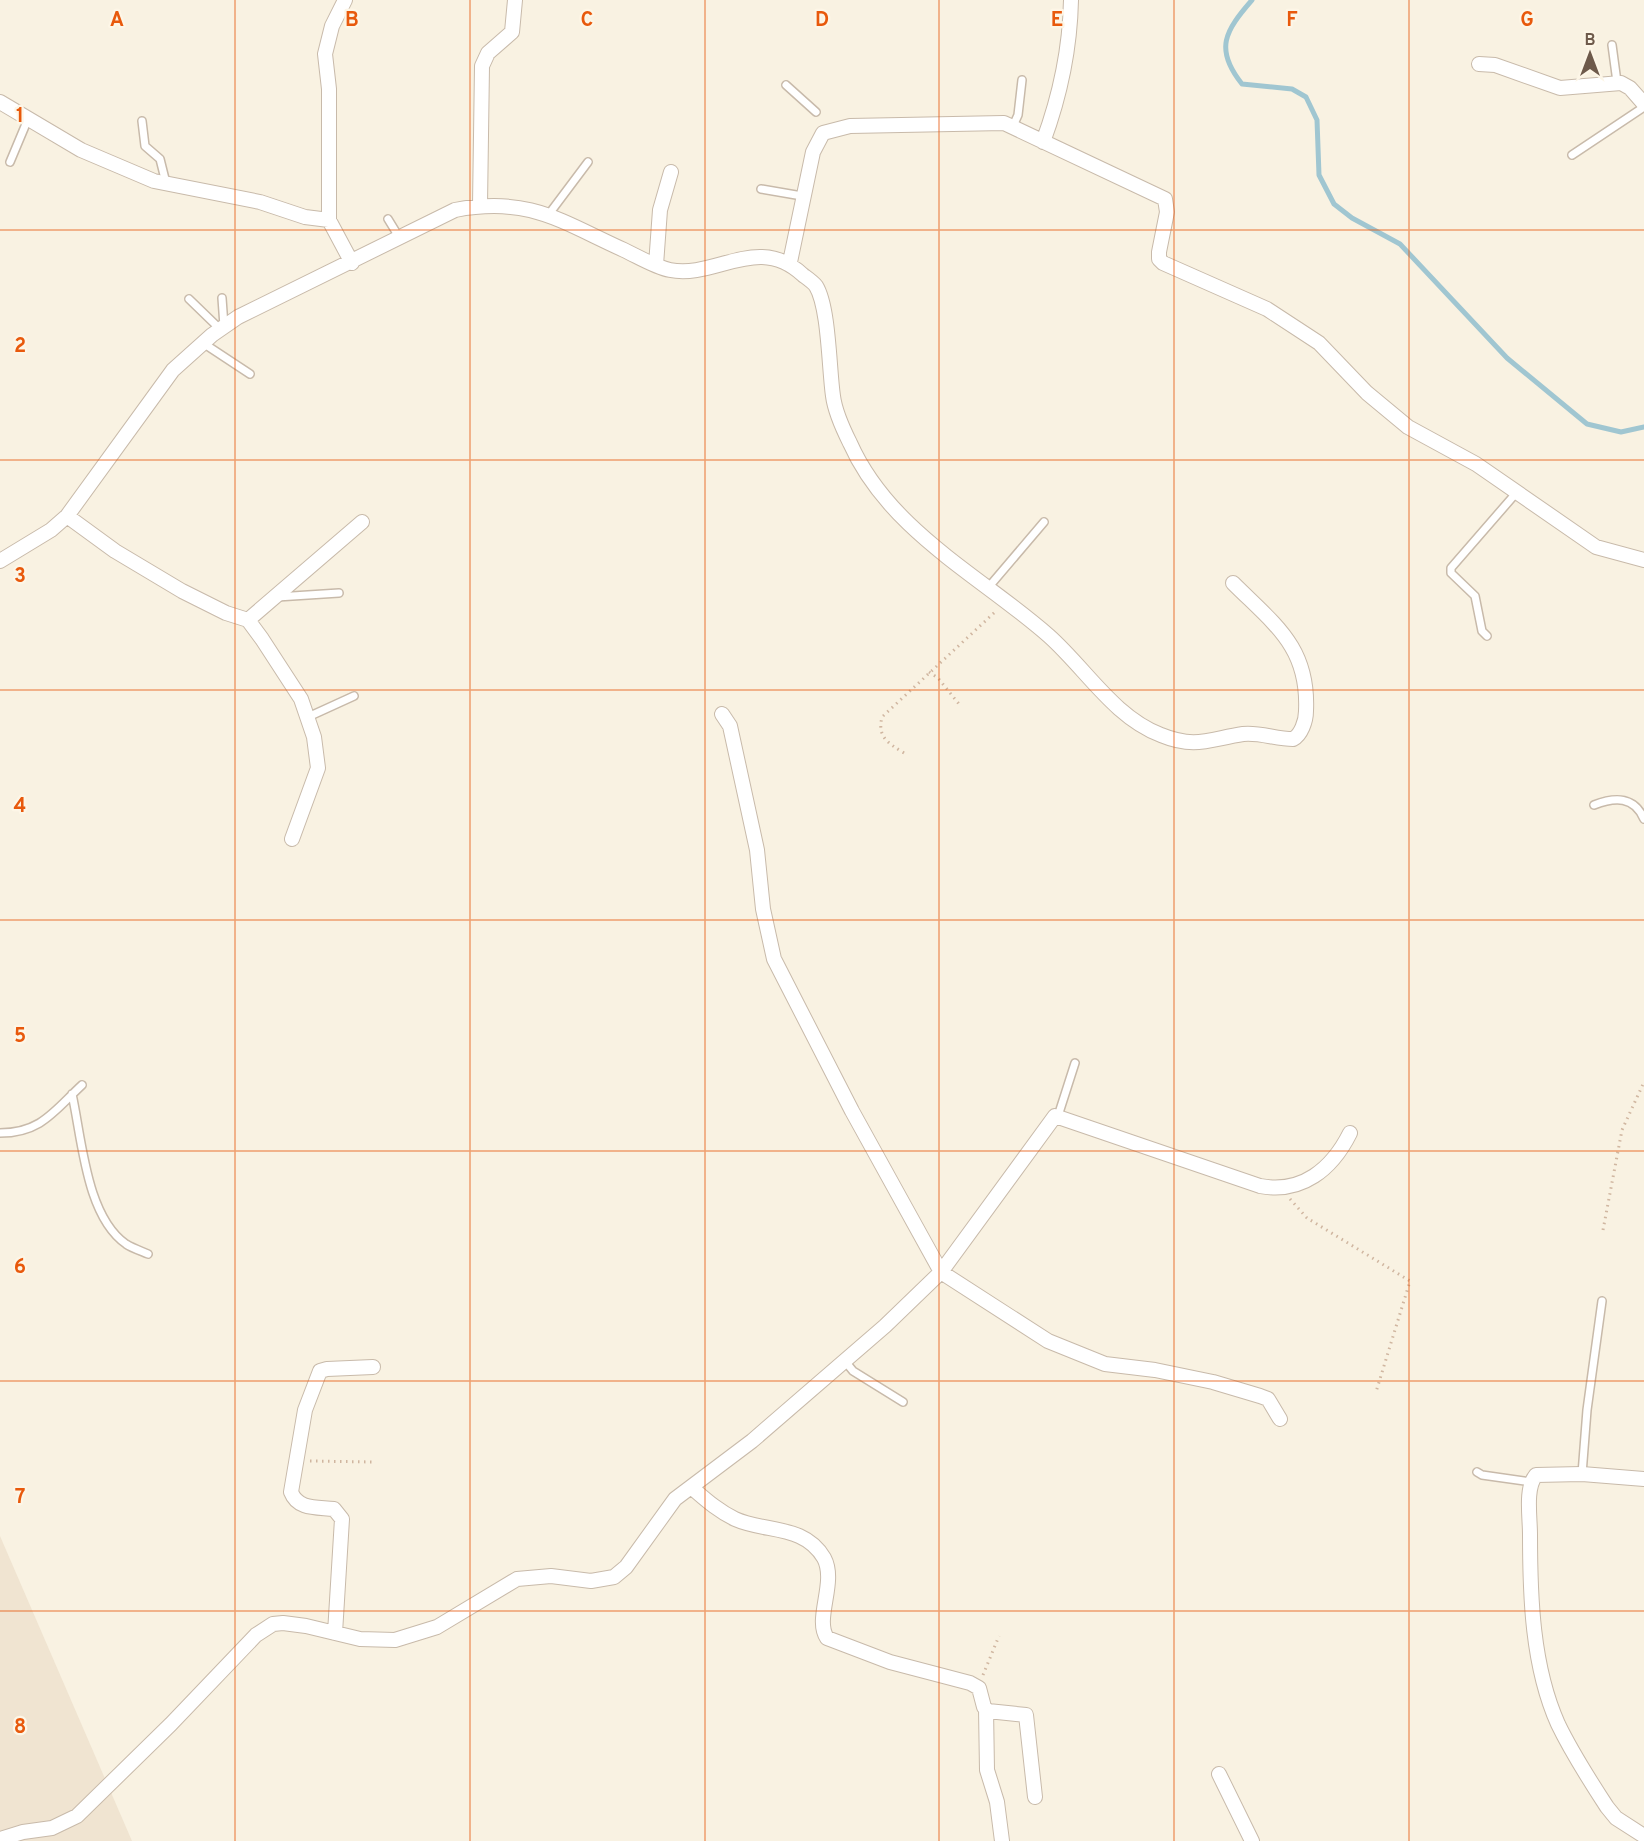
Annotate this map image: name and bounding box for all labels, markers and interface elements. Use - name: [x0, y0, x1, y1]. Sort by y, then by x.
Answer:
- text: A: [110, 8, 124, 34]
- text: B: [345, 8, 359, 34]
- text: C: [581, 8, 593, 34]
- text: D: [815, 8, 829, 34]
- text: E: [1051, 8, 1063, 34]
- text: F: [1286, 8, 1298, 34]
- text: G: [1520, 8, 1534, 34]
- north arrow: [1560, 24, 1620, 84]
- text: B: [1584, 31, 1596, 51]
- text: 1: [16, 104, 24, 130]
- text: 2: [14, 334, 26, 360]
- text: 3: [14, 564, 26, 590]
- text: 4: [14, 794, 26, 820]
- text: 5: [14, 1024, 26, 1050]
- text: 6: [14, 1255, 26, 1281]
- text: 7: [15, 1485, 25, 1511]
- text: 8: [14, 1715, 26, 1741]

